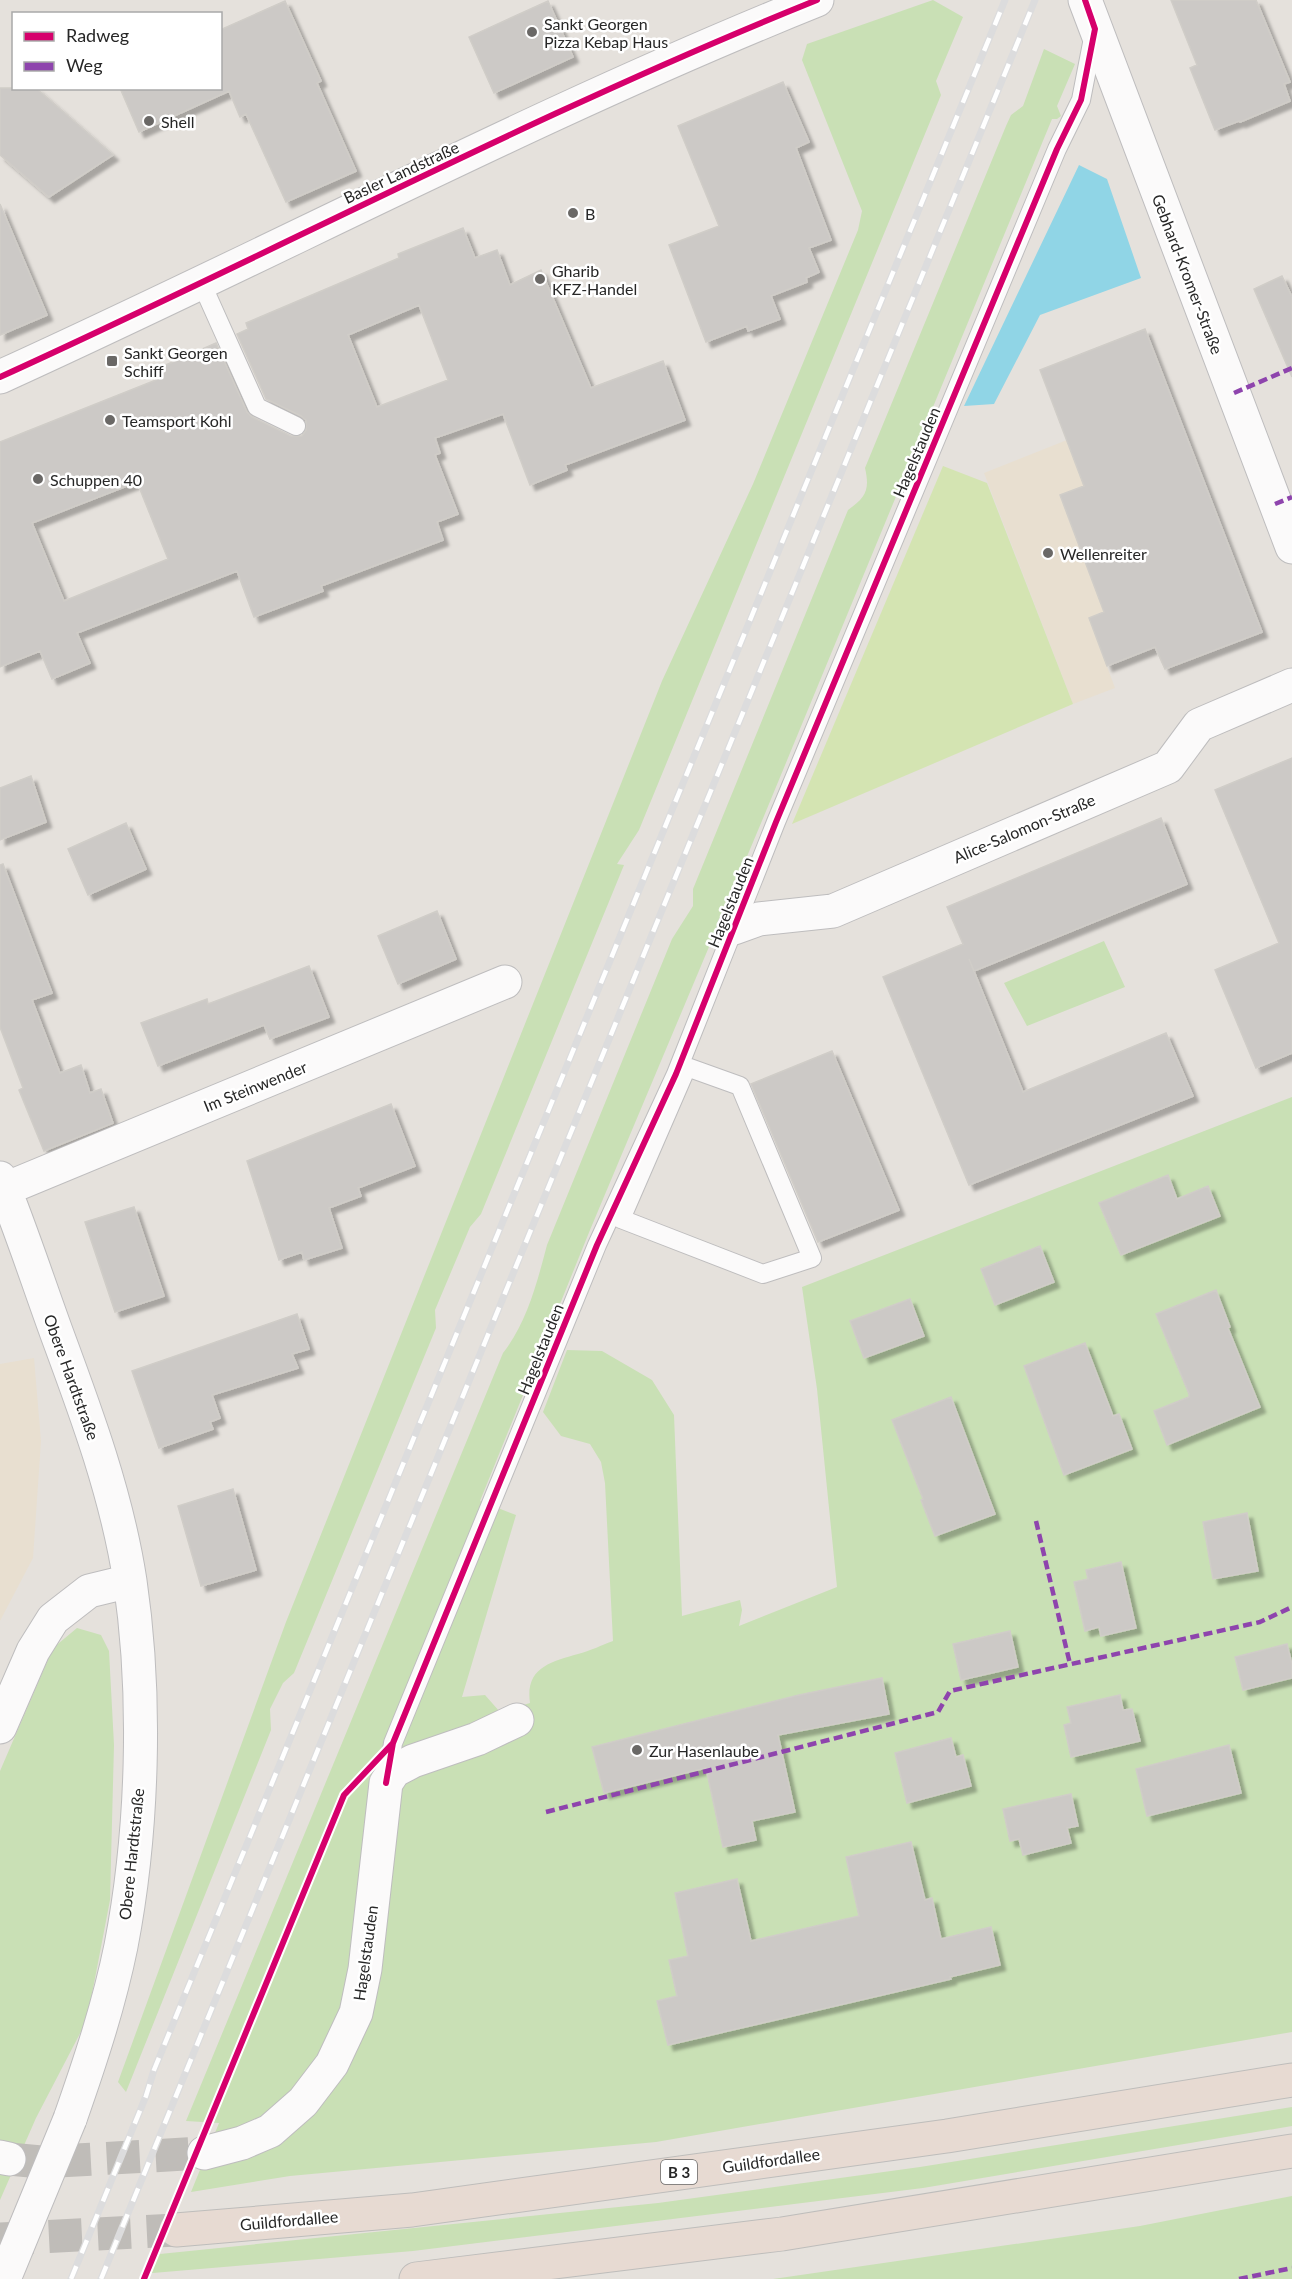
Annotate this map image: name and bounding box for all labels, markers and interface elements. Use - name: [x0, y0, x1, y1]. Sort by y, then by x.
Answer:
- legend: [12, 12, 222, 90]
- place label: Sankt Georgen Pizza Kebap Haus: [544, 14, 668, 51]
- text: Radweg: [66, 24, 129, 46]
- marker: Sankt Georgen Pizza Kebap Haus: [525, 25, 539, 39]
- text: Weg: [66, 54, 103, 76]
- place label: Shell: [161, 112, 194, 131]
- marker: Shell: [142, 114, 156, 128]
- street label: Basler Landstraße: [340, 137, 462, 207]
- street label: Gebhard-Kromer-Straße: [1149, 191, 1227, 357]
- place label: B: [585, 204, 595, 223]
- marker: B: [566, 206, 580, 220]
- place label: Gharib KFZ-Handel: [552, 261, 637, 298]
- marker: Gharib KFZ-Handel: [533, 272, 547, 286]
- place label: Sankt Georgen Schiff: [124, 343, 228, 380]
- marker: Sankt Georgen Schiff: [105, 354, 119, 368]
- street label: Hagelstauden: [888, 404, 944, 500]
- place label: Teamsport Kohl: [122, 411, 231, 430]
- marker: Teamsport Kohl: [103, 413, 117, 427]
- place label: Schuppen 40: [50, 470, 142, 489]
- marker: Schuppen 40: [31, 472, 45, 486]
- place label: Wellenreiter: [1060, 544, 1147, 563]
- marker: Wellenreiter: [1041, 546, 1055, 560]
- street label: Alice-Salomon-Straße: [950, 790, 1098, 866]
- street label: Hagelstauden: [703, 854, 757, 950]
- street label: Im Steinwender: [201, 1057, 310, 1115]
- street label: Hagelstauden: [513, 1301, 567, 1397]
- street label: Obere Hardtstraße: [40, 1312, 104, 1442]
- place label: Zur Hasenlaube: [649, 1741, 759, 1760]
- marker: Zur Hasenlaube: [630, 1743, 644, 1757]
- street label: Obere Hardtstraße: [115, 1787, 147, 1921]
- street label: Hagelstauden: [349, 1904, 381, 2002]
- street label: Guildfordallee: [721, 2144, 821, 2176]
- road number: B 3: [661, 2160, 697, 2184]
- street label: Guildfordallee: [239, 2206, 339, 2234]

